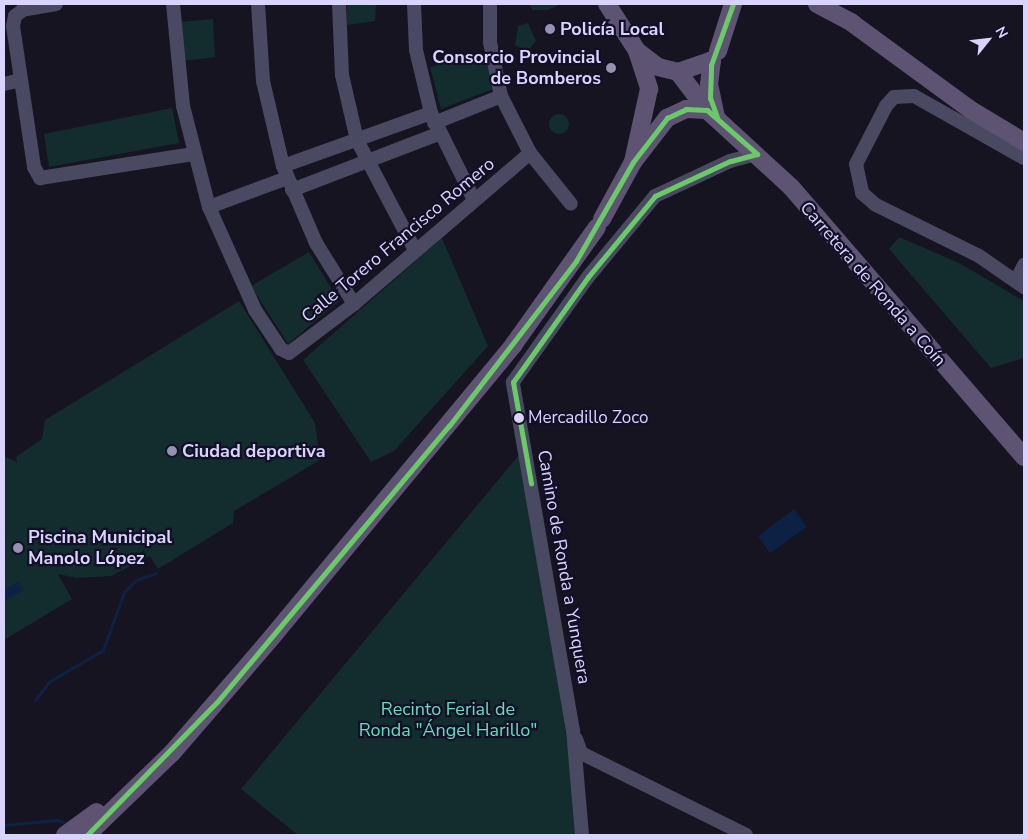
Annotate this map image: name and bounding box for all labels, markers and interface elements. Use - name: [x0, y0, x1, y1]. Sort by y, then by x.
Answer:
- north arrow: [963, 15, 1013, 65]
- place label: Policía Local: [560, 18, 664, 40]
- marker: Policía Local: [544, 23, 556, 35]
- text: N: [991, 23, 1012, 42]
- place label: Consorcio Provincial de Bomberos: [432, 47, 601, 90]
- marker: Consorcio Provincial de Bomberos: [605, 62, 617, 74]
- street label: Calle Torero Francisco Romero: [297, 153, 499, 327]
- street label: Carretera de Ronda a Coín: [795, 197, 951, 371]
- place label: Mercadillo Zoco: [528, 408, 648, 428]
- marker: Mercadillo Zoco: [514, 413, 524, 423]
- place label: Ciudad deportiva: [182, 440, 325, 462]
- marker: Ciudad deportiva: [166, 445, 178, 457]
- street label: Camino de Ronda a Yunquera: [533, 448, 595, 686]
- place label: Piscina Municipal Manolo López: [28, 527, 172, 570]
- marker: Piscina Municipal Manolo López: [12, 542, 24, 554]
- park label: Recinto Ferial de Ronda "Ángel Harillo": [359, 699, 537, 742]

